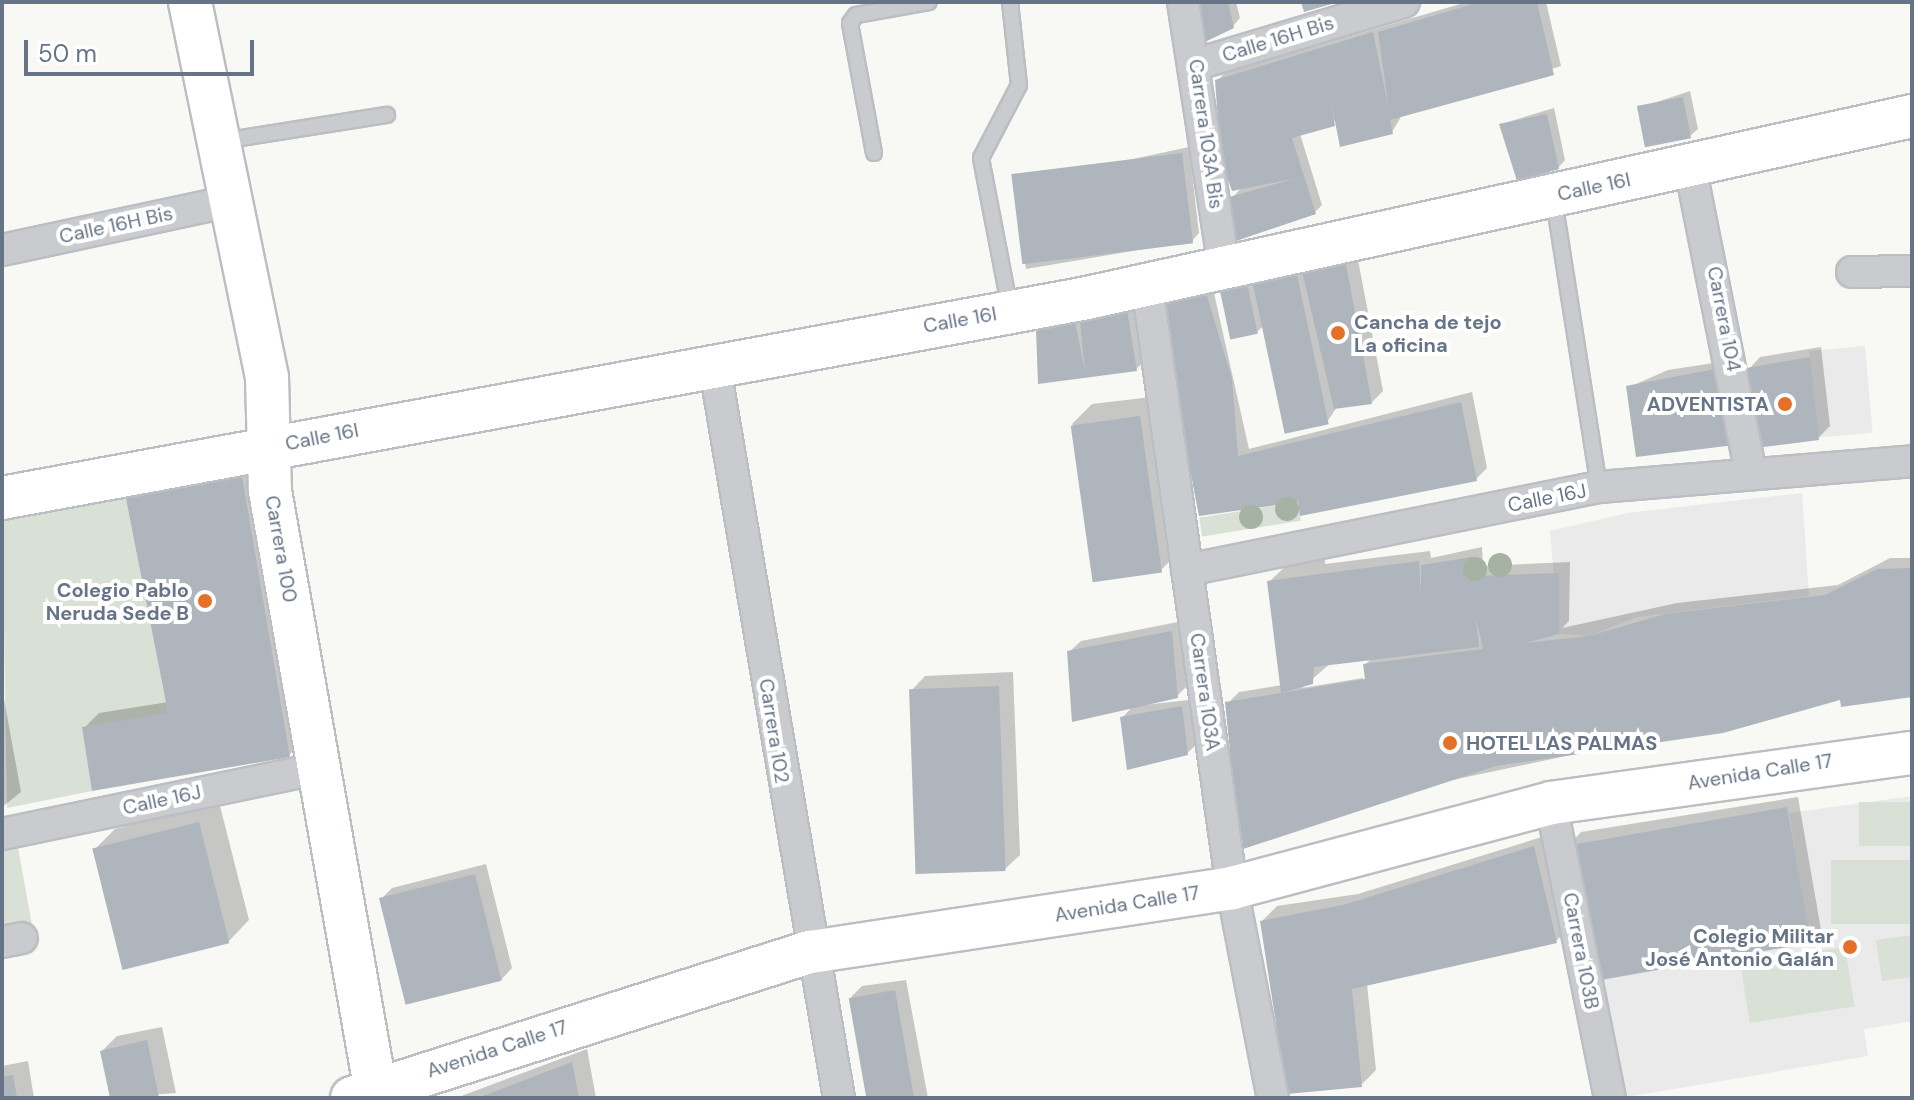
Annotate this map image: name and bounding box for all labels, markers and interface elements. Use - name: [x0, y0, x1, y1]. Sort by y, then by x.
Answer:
- street label: Calle 16H Bis: [1219, 11, 1337, 67]
- scale bar: [28, 24, 258, 74]
- text: 50 m: [38, 38, 97, 69]
- street label: Carrera 103A Bis: [1184, 58, 1228, 210]
- street label: Calle 16I: [1555, 168, 1633, 206]
- street label: Calle 16H Bis: [57, 201, 175, 249]
- street label: Carrera 104: [1702, 264, 1746, 374]
- street label: Calle 16I: [921, 302, 999, 338]
- place label: Cancha de tejo La oficina: [1354, 310, 1502, 357]
- marker: Cancha de tejo La oficina: [1329, 324, 1347, 342]
- place label: ADVENTISTA: [1647, 392, 1769, 416]
- marker: ADVENTISTA: [1776, 395, 1794, 413]
- street label: Calle 16I: [283, 418, 361, 456]
- street label: Calle 16J: [1506, 479, 1588, 517]
- street label: Carrera 100: [260, 494, 302, 604]
- place label: Colegio Pablo Neruda Sede B: [46, 578, 189, 625]
- marker: Colegio Pablo Neruda Sede B: [196, 592, 214, 610]
- street label: Carrera 103A: [1185, 631, 1225, 753]
- street label: Carrera 102: [754, 677, 794, 785]
- place label: HOTEL LAS PALMAS: [1466, 731, 1657, 755]
- marker: HOTEL LAS PALMAS: [1441, 734, 1459, 752]
- street label: Avenida Calle 17: [1686, 749, 1834, 795]
- street label: Calle 16J: [121, 780, 203, 820]
- street label: Avenida Calle 17: [1053, 881, 1201, 927]
- street label: Carrera 103B: [1558, 891, 1604, 1011]
- place label: Colegio Militar José Antonio Galán: [1645, 924, 1834, 971]
- marker: Colegio Militar José Antonio Galán: [1841, 938, 1859, 956]
- street label: Avenida Calle 17: [424, 1015, 570, 1083]

